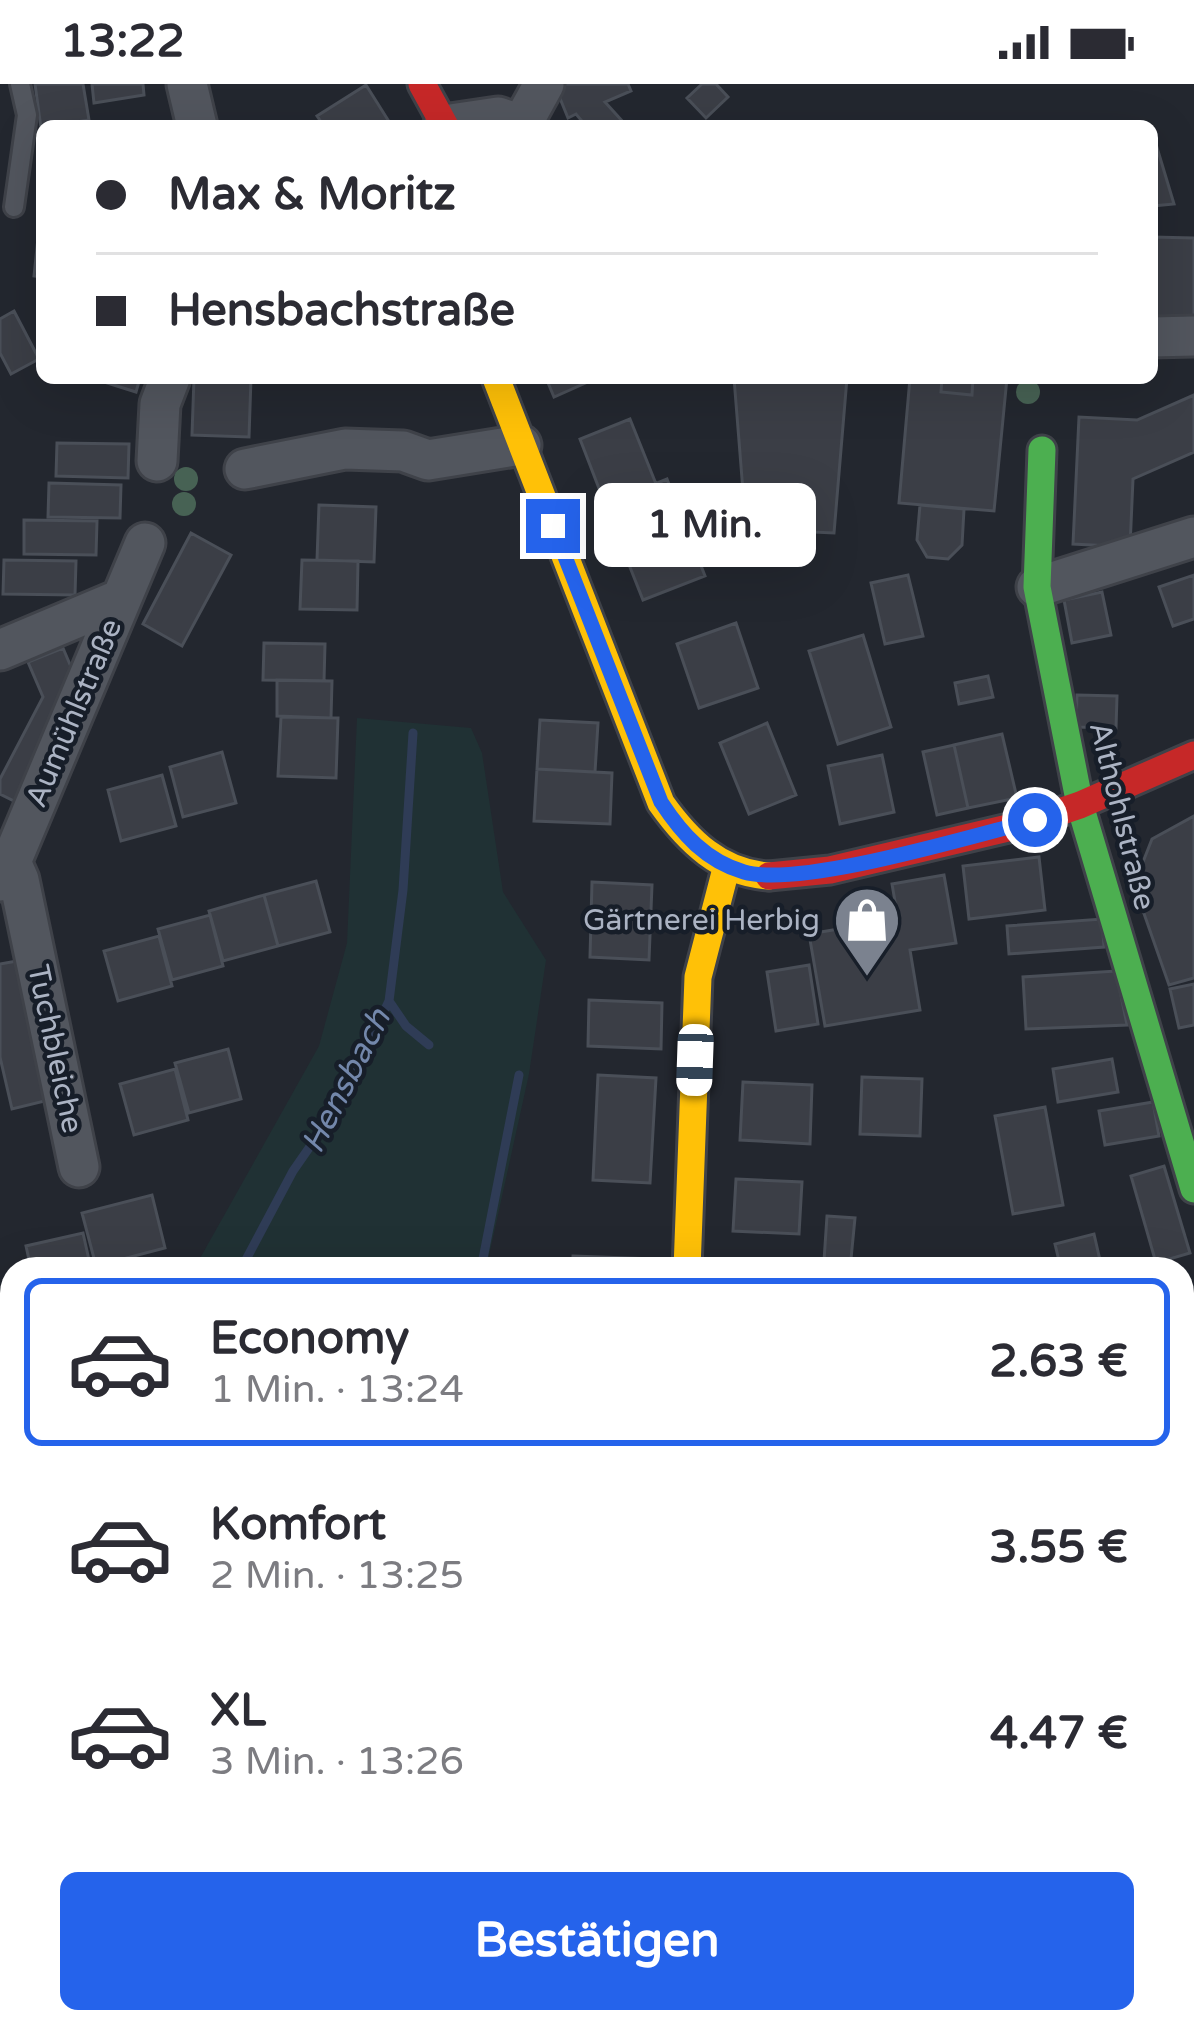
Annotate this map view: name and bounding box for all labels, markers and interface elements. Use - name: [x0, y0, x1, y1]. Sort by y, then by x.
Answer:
- text: 13:22: [60, 15, 185, 69]
- text: Max & Moritz: [168, 168, 456, 222]
- text: Hensbachstraße: [168, 284, 515, 338]
- callout: 1 Min.: [595, 484, 817, 568]
- route end: [526, 499, 580, 553]
- text: 1 Min.: [647, 501, 763, 548]
- street label: Aumühlstraße: [18, 613, 130, 813]
- street label: Althohlstraße: [1081, 718, 1163, 914]
- route start: [1008, 793, 1062, 847]
- shop icon: Gärtnerei Herbig: [832, 885, 902, 979]
- place label: Gärtnerei Herbig: [583, 902, 820, 939]
- street label: Tuchbleiche: [19, 961, 91, 1137]
- water label: Hensbach: [293, 1002, 399, 1159]
- car: [676, 1023, 714, 1097]
- icon: car: [66, 1308, 174, 1416]
- text: Economy: [210, 1312, 409, 1366]
- text: 2.63 €: [989, 1335, 1128, 1389]
- text: 1 Min. · 13:24: [210, 1366, 464, 1413]
- icon: car: [66, 1494, 174, 1602]
- text: Komfort: [210, 1498, 386, 1552]
- text: 3.55 €: [989, 1521, 1128, 1575]
- text: 2 Min. · 13:25: [210, 1552, 464, 1599]
- icon: car: [66, 1680, 174, 1788]
- text: XL: [210, 1684, 266, 1738]
- text: 4.47 €: [990, 1707, 1128, 1761]
- text: 3 Min. · 13:26: [210, 1738, 464, 1785]
- button: Bestätigen: [60, 1872, 1134, 2010]

